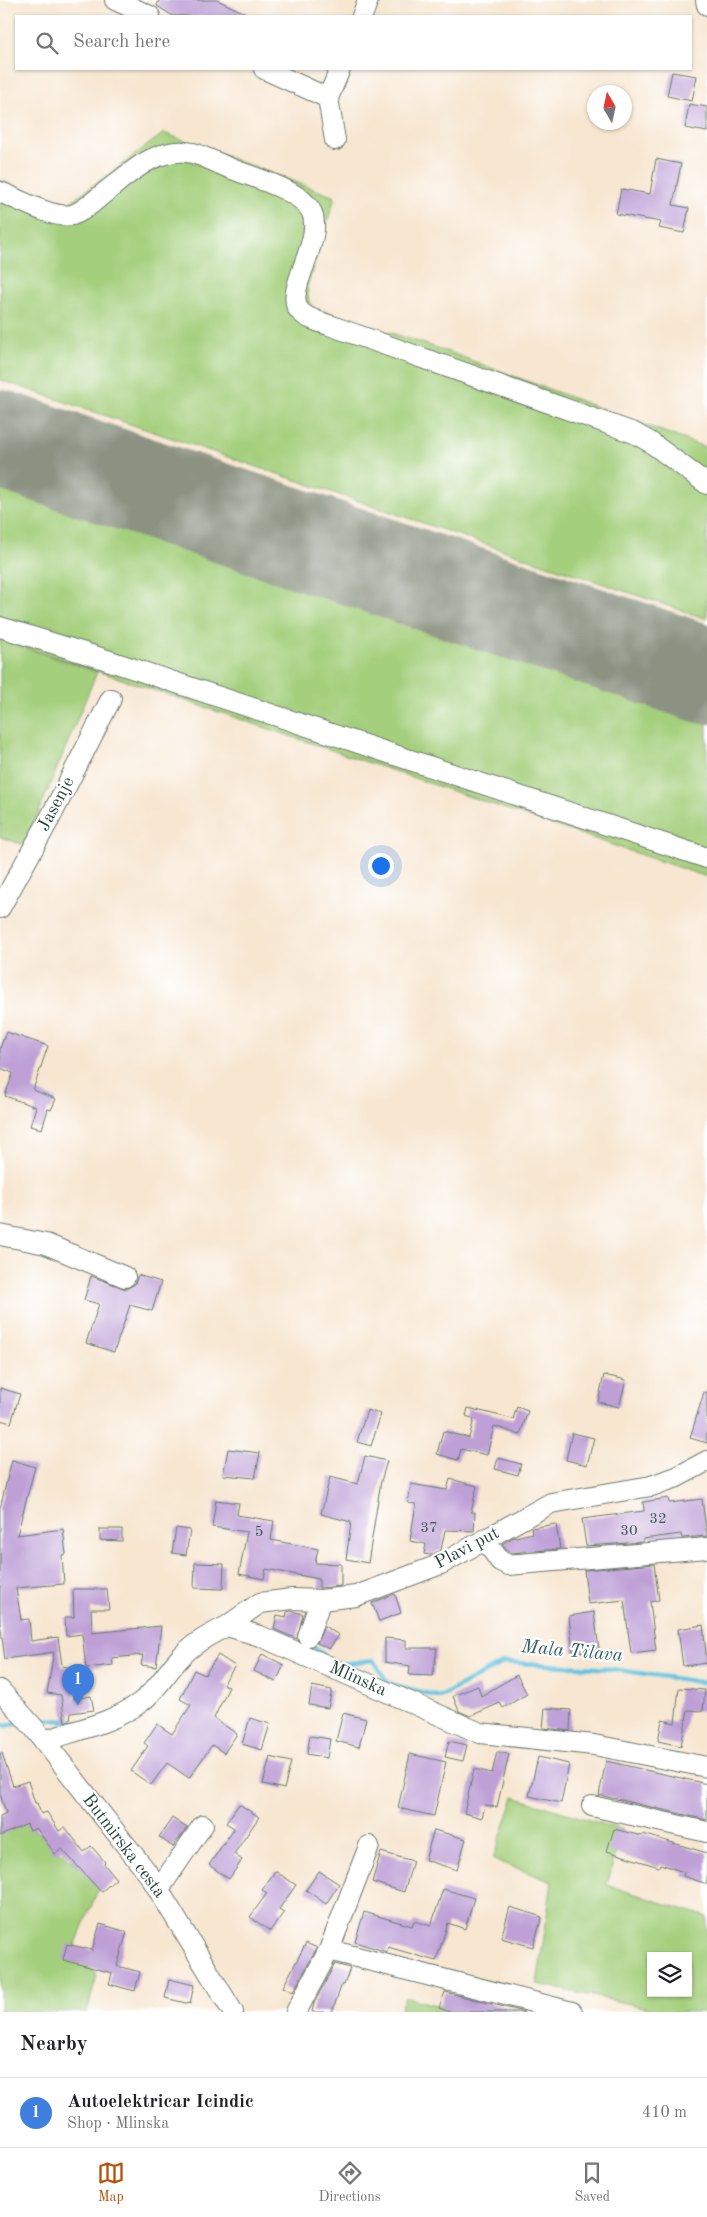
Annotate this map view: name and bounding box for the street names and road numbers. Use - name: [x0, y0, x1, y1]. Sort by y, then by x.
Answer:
- street label: Jasenje: [34, 774, 78, 834]
- street label: Plavi put: [432, 1524, 502, 1572]
- street label: Mlinska: [327, 1658, 389, 1700]
- street label: Butmirska cesta: [79, 1791, 169, 1901]

